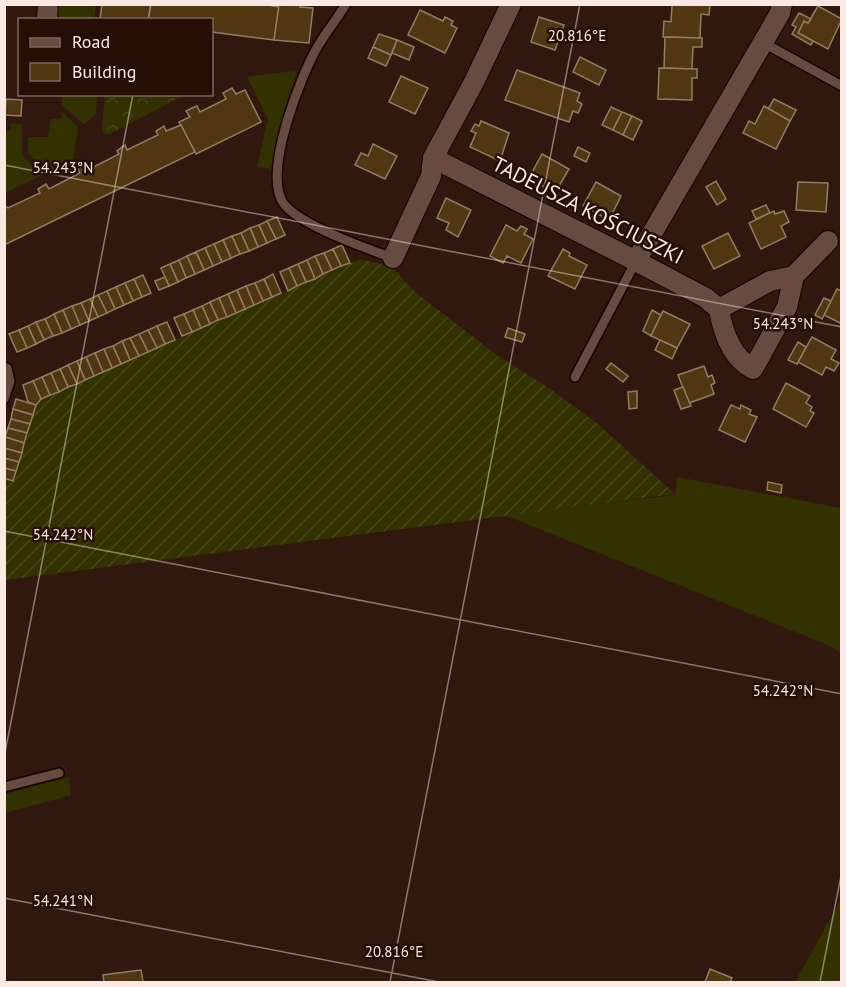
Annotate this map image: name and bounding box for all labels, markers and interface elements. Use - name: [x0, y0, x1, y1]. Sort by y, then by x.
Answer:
- legend: [18, 18, 213, 96]
- text: 20.816°E: [548, 26, 606, 45]
- text: Road: [72, 30, 110, 53]
- text: Building: [72, 60, 136, 83]
- street label: TADEUSZA KOŚCIUSZKI: [488, 150, 688, 270]
- text: 54.243°N: [33, 158, 93, 177]
- text: 54.243°N: [753, 314, 813, 333]
- text: 54.242°N: [33, 525, 93, 544]
- text: 54.242°N: [753, 681, 813, 700]
- text: 54.241°N: [33, 891, 93, 910]
- text: 20.816°E: [365, 942, 423, 961]

